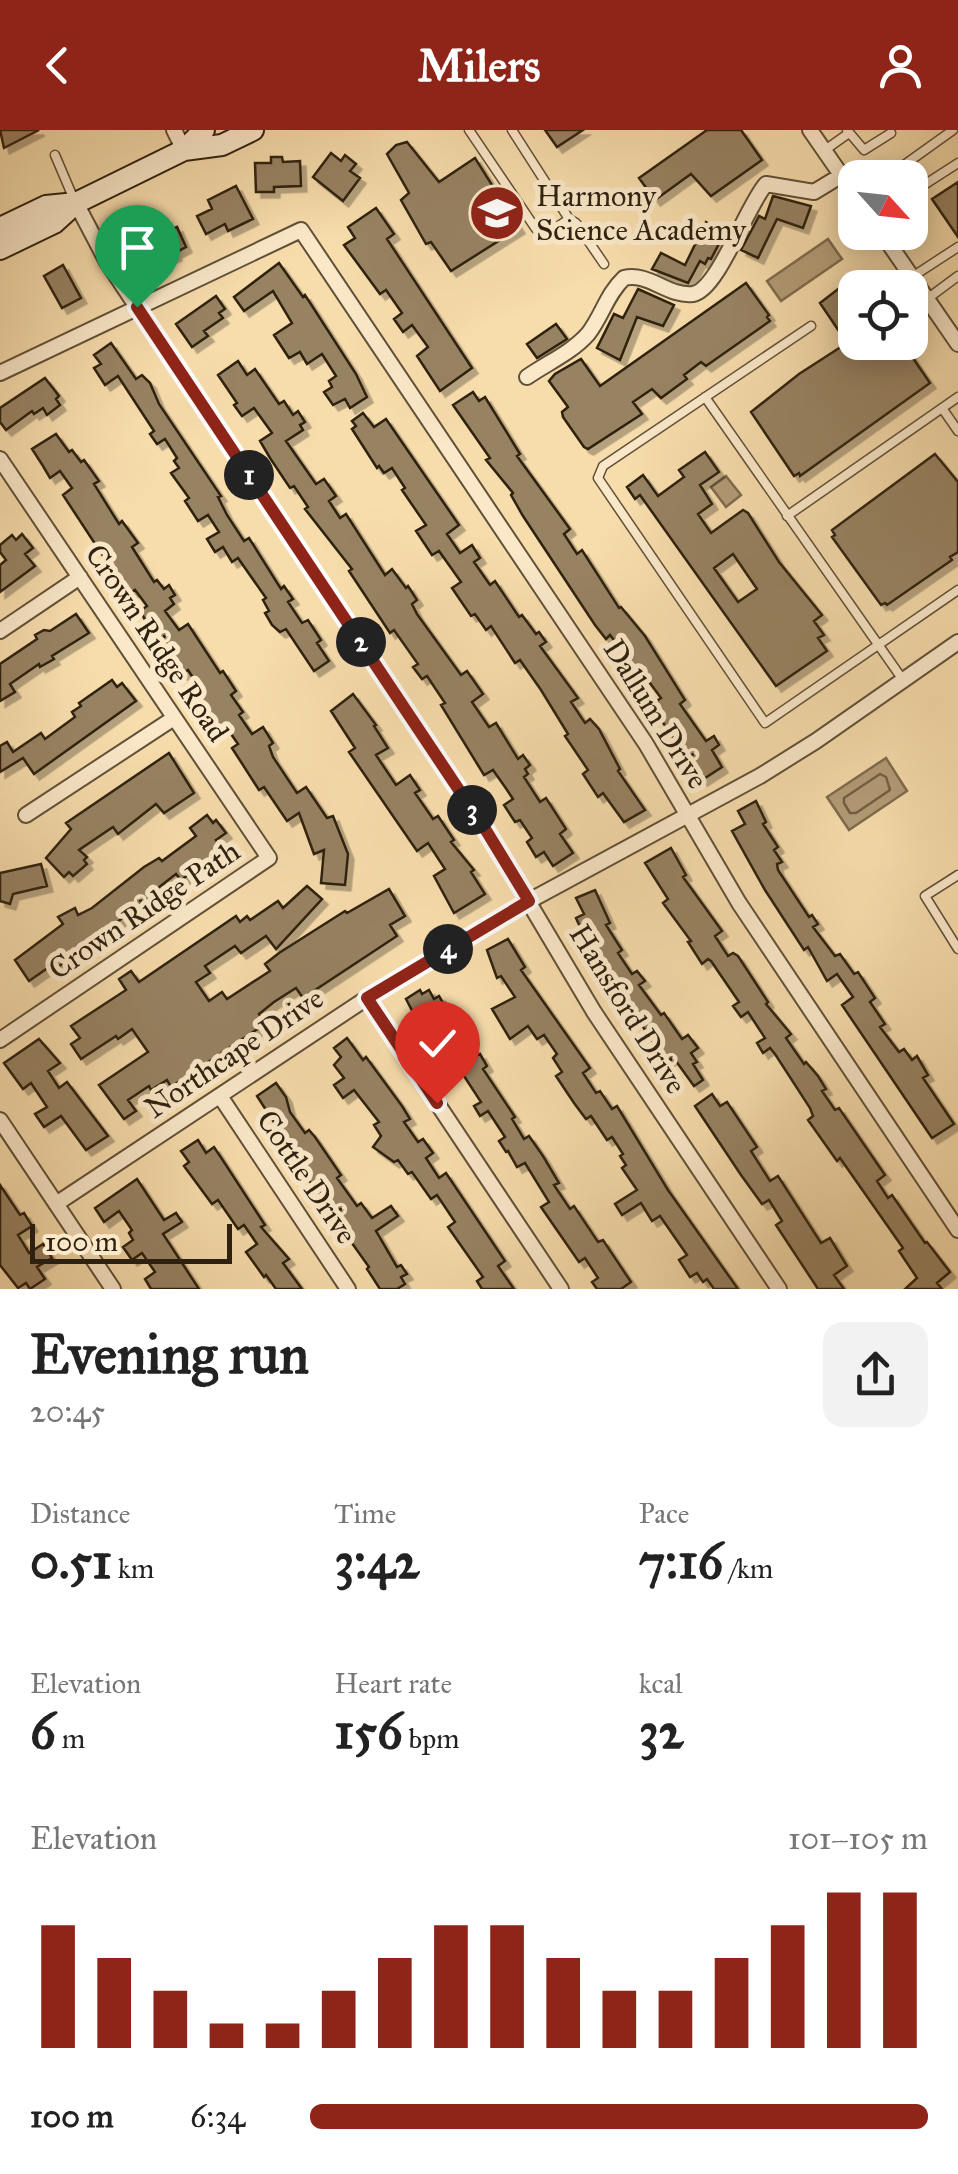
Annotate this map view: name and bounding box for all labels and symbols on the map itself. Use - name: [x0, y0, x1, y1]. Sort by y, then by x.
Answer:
- north arrow: [838, 160, 928, 250]
- place label: Harmony Science Academy: [536, 178, 747, 248]
- school or university icon: Harmony Science Academy: [467, 183, 527, 243]
- pin: [95, 205, 180, 308]
- pin: 1: [224, 450, 274, 500]
- street label: Crown Ridge Road: [78, 537, 236, 749]
- pin: 2: [336, 617, 386, 667]
- street label: Dallum Drive: [596, 633, 716, 795]
- pin: 3: [447, 785, 497, 835]
- street label: Crown Ridge Path: [42, 833, 247, 987]
- street label: Hansford Drive: [562, 918, 694, 1100]
- pin: 4: [423, 924, 473, 974]
- street label: Northcape Drive: [138, 980, 330, 1126]
- pin: [395, 1001, 480, 1104]
- street label: Cottle Drive: [249, 1103, 365, 1251]
- scale bar: [30, 1219, 232, 1264]

